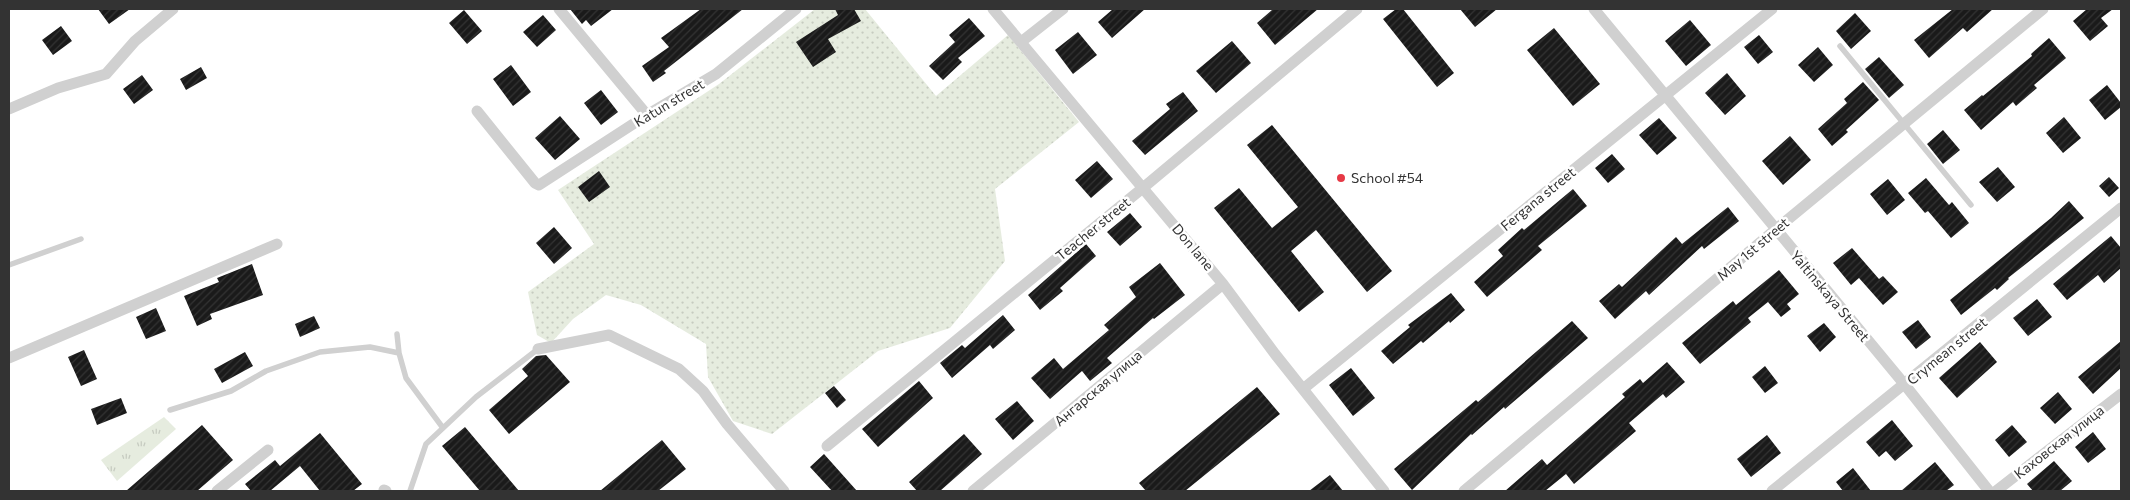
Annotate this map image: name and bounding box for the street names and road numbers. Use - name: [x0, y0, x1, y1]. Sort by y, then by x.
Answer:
- street label: Katun street: [631, 75, 707, 130]
- street label: Fergana street: [1497, 163, 1579, 234]
- street label: Teacher street: [1052, 193, 1134, 264]
- street label: May 1st street: [1713, 213, 1792, 284]
- street label: Don lane: [1169, 220, 1218, 273]
- street label: Yaltinskaya Street: [1787, 247, 1874, 345]
- street label: Crymean street: [1903, 313, 1990, 388]
- street label: Ангарская улица: [1050, 346, 1145, 429]
- street label: Каховская улица: [2010, 401, 2107, 482]

